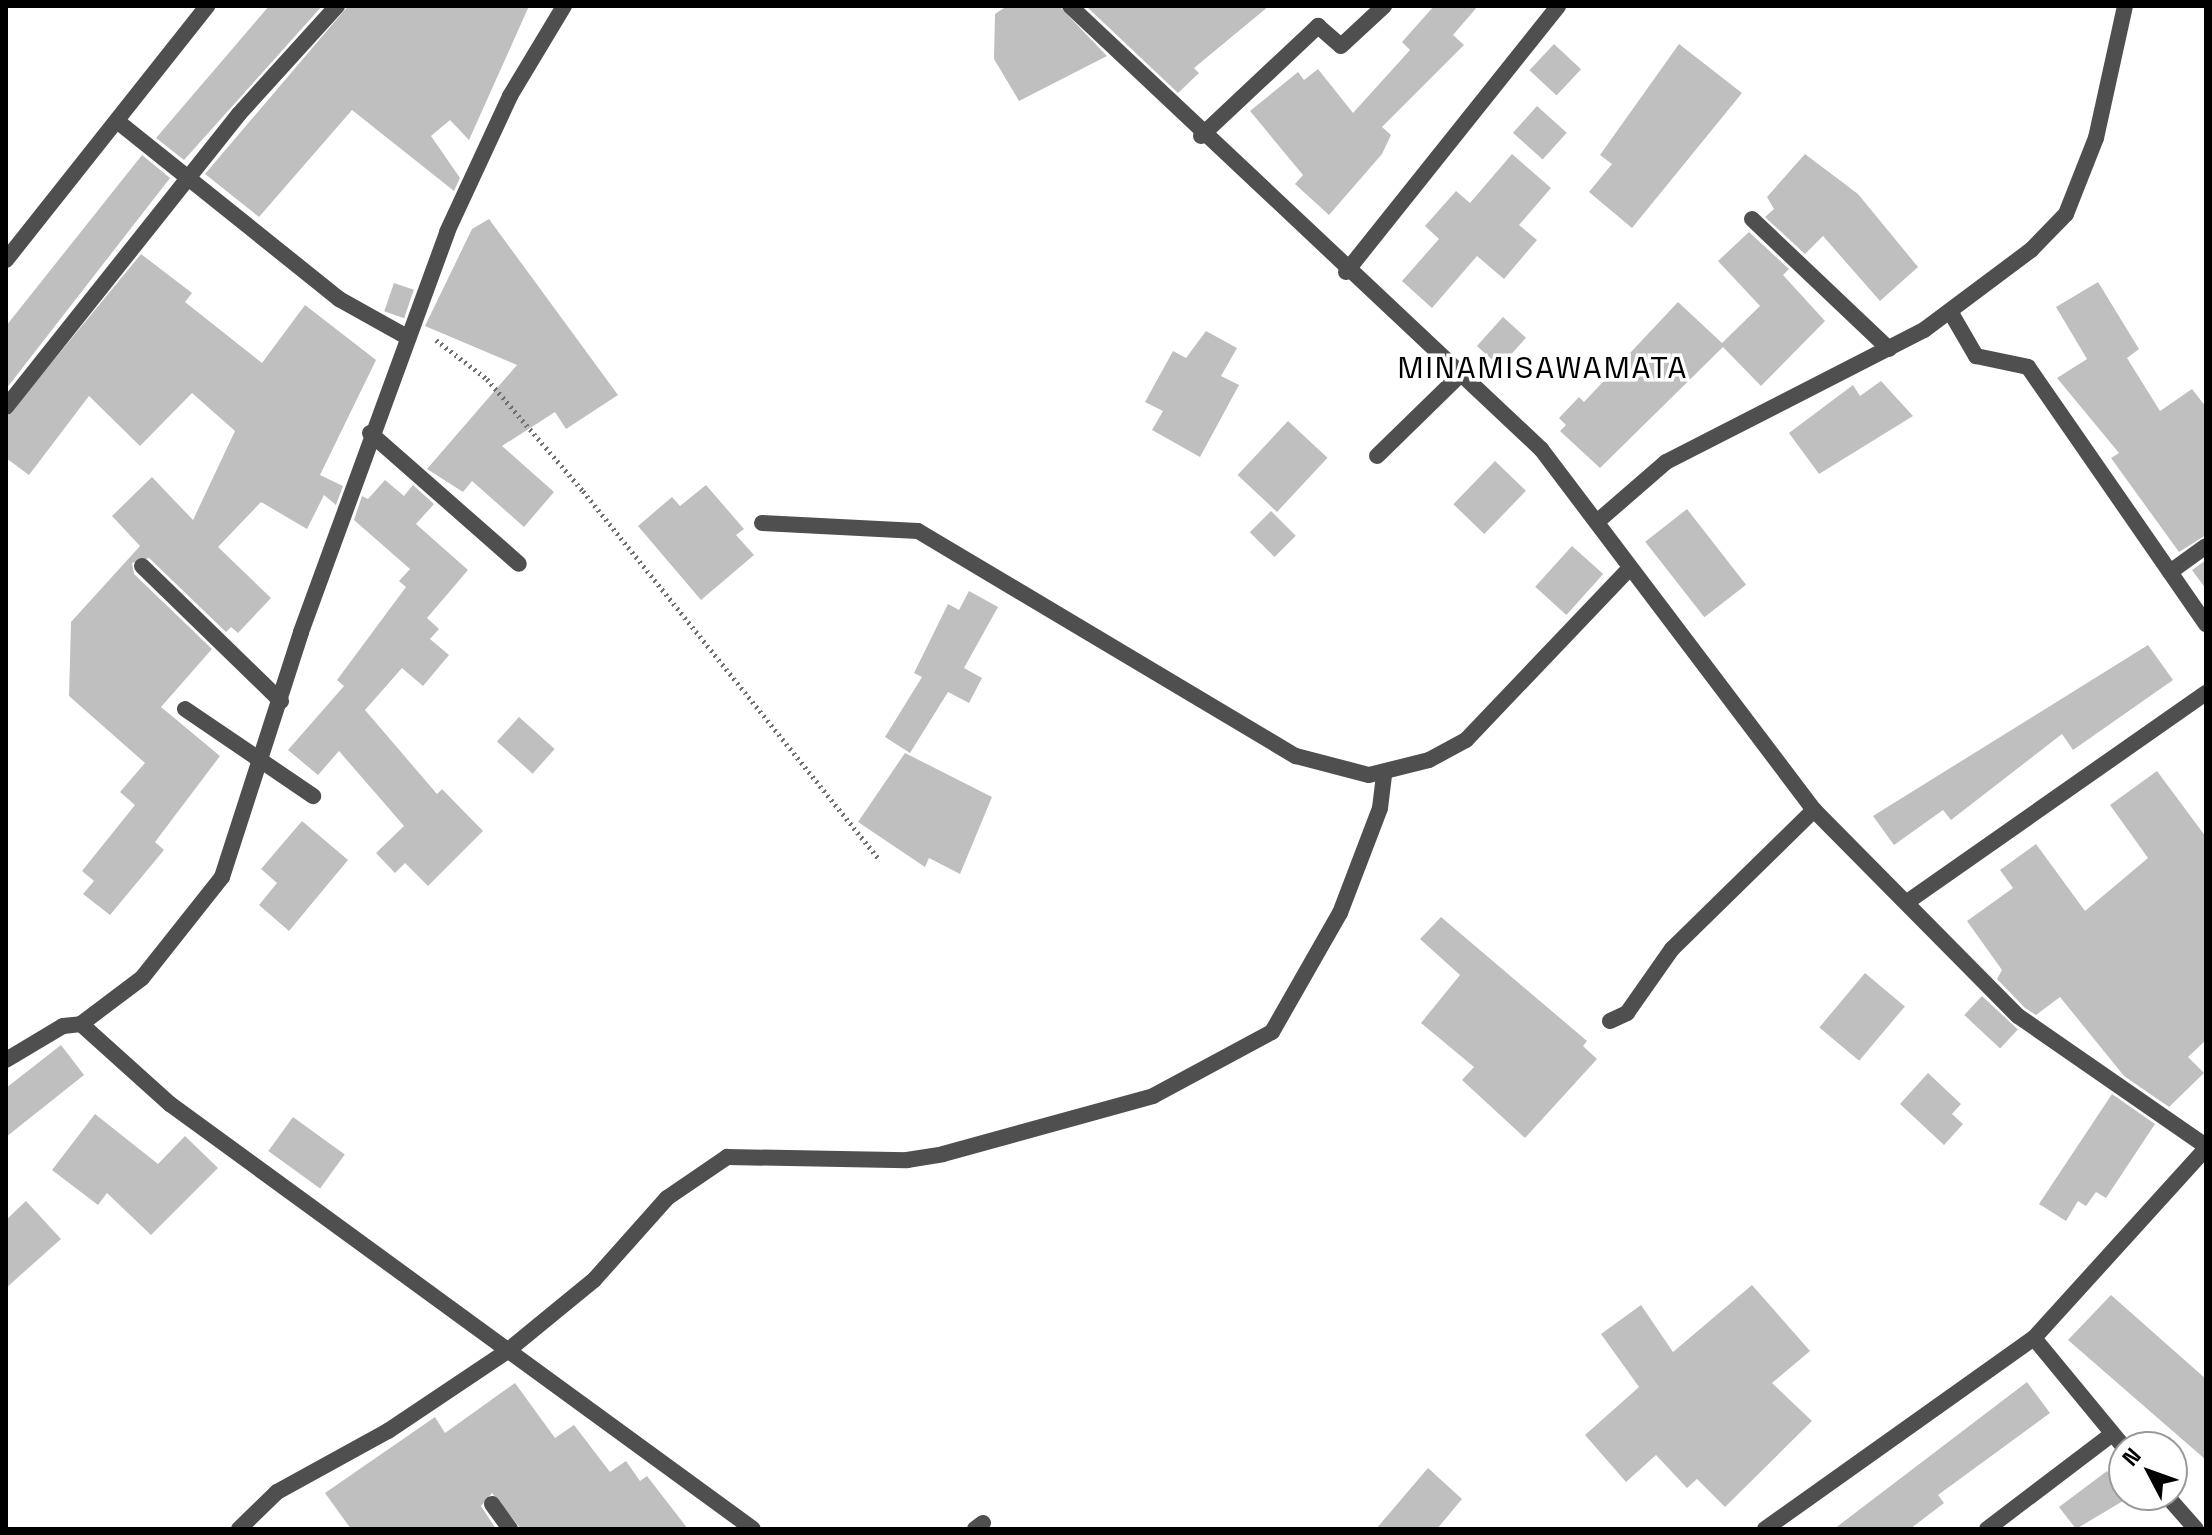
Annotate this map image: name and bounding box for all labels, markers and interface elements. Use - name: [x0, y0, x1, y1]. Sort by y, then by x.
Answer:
- district label: MINAMISAWAMATA: [1397, 350, 1689, 386]
- north arrow: [2108, 1431, 2188, 1511]
- text: N: [2116, 1442, 2147, 1471]

